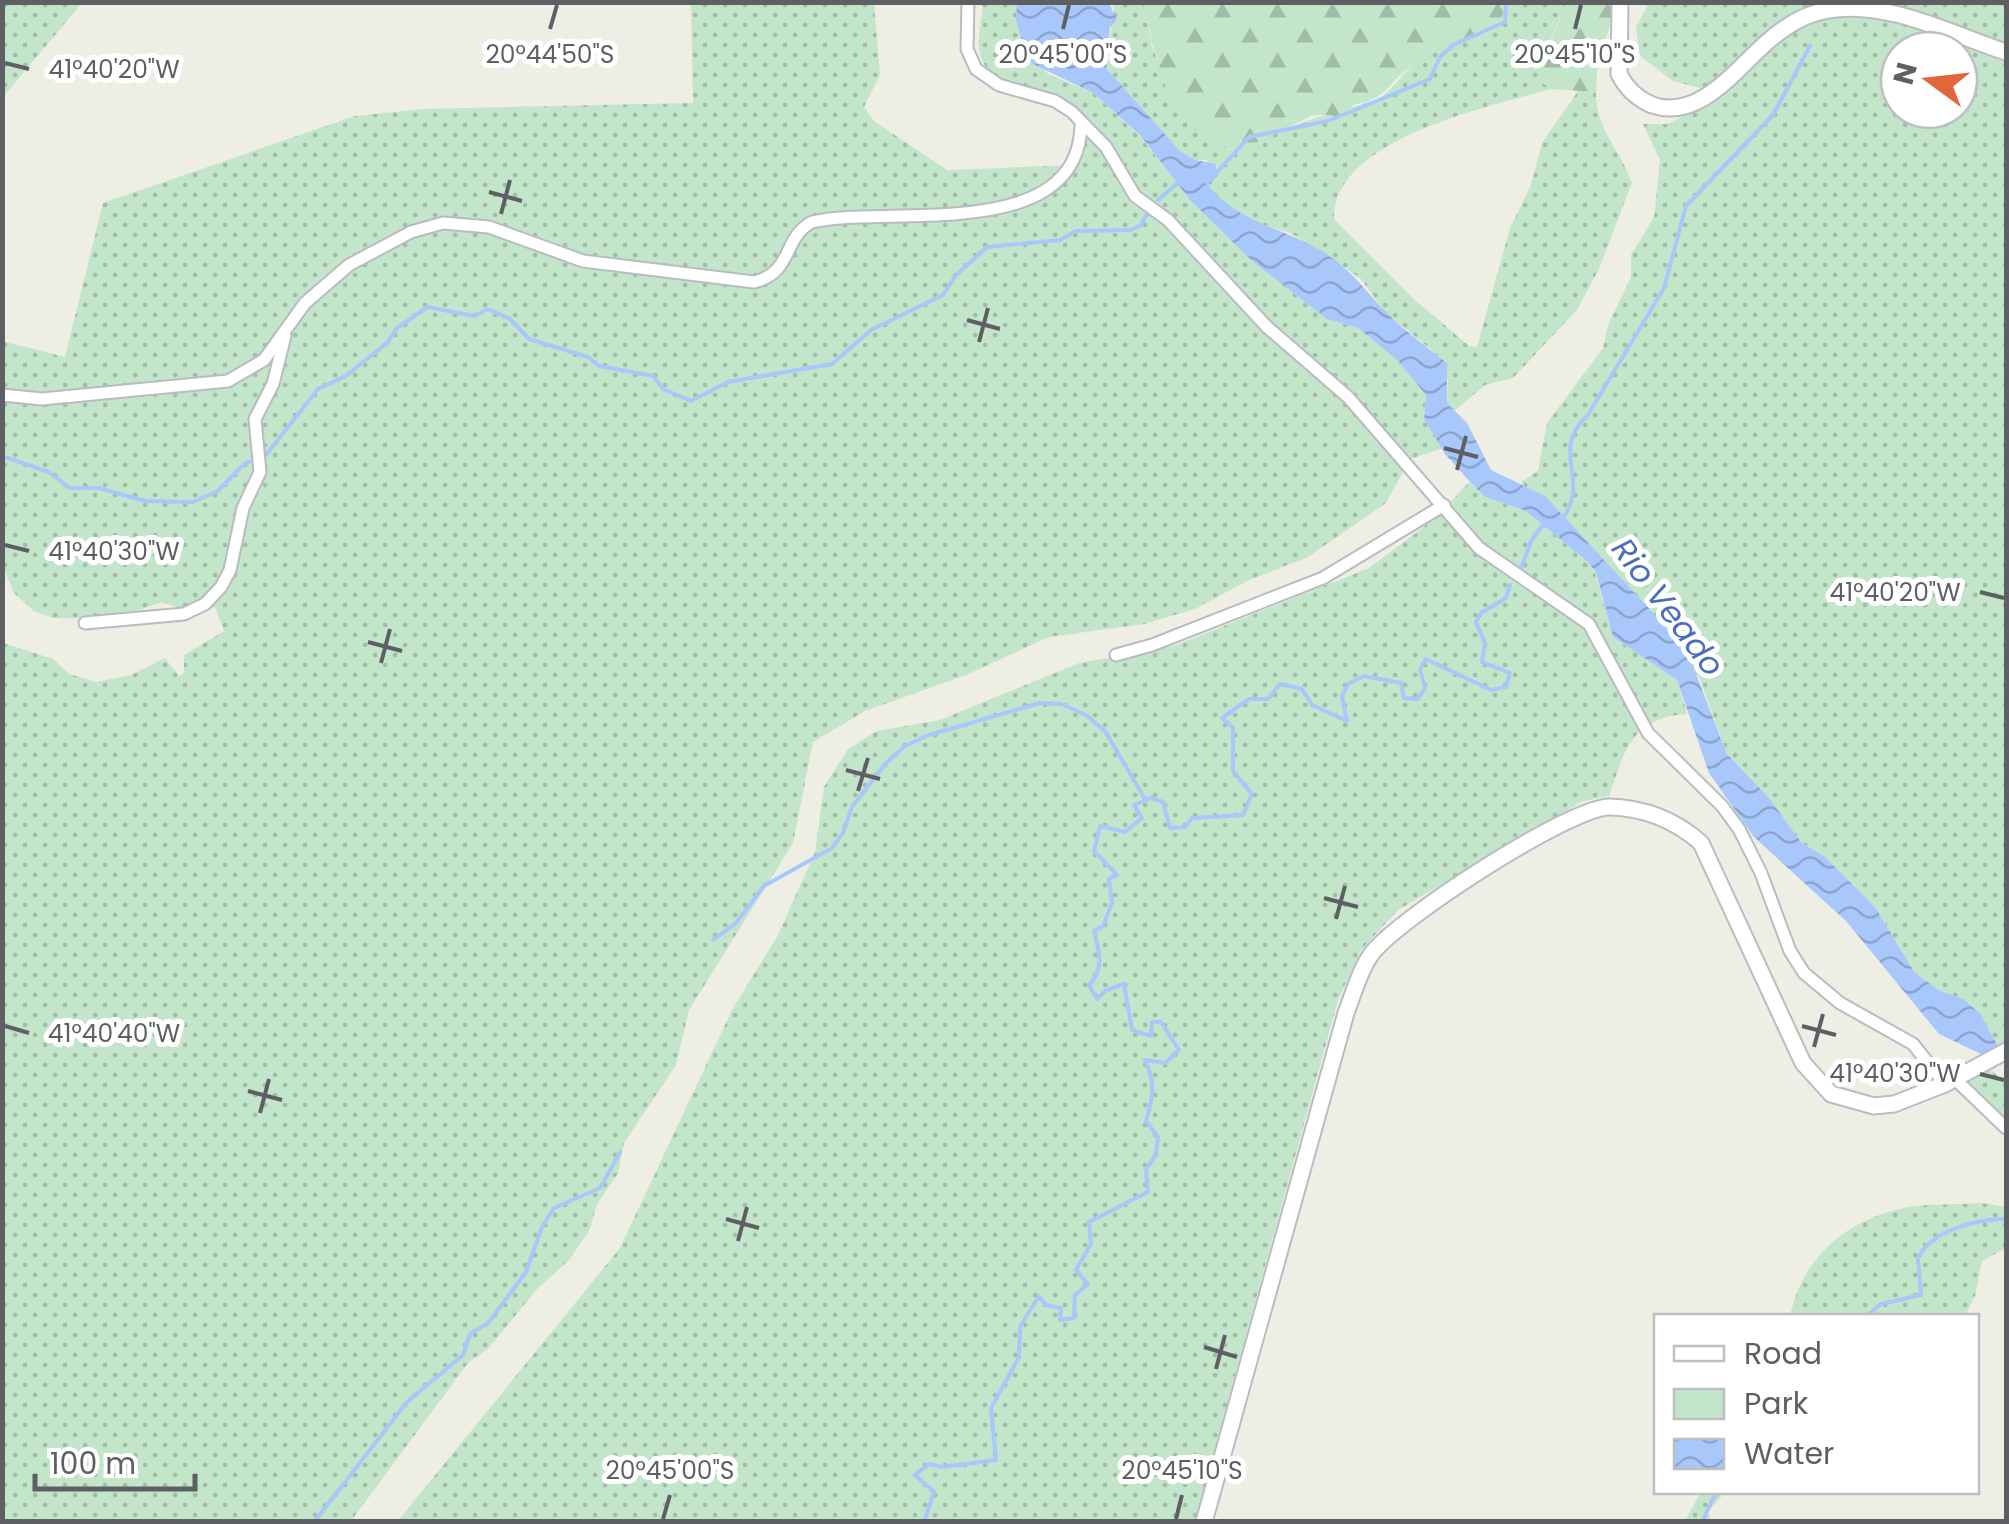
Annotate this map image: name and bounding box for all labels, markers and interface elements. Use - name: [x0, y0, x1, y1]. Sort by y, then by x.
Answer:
- north arrow: [1879, 30, 1979, 130]
- text: 20°44'50"S: [485, 37, 615, 72]
- text: 20°45'00"S: [998, 37, 1128, 72]
- text: 20°45'10"S: [1514, 37, 1636, 72]
- text: 41°40'20"W: [48, 52, 180, 87]
- text: N: [1884, 58, 1927, 89]
- water label: Rio Veado: [1602, 528, 1735, 685]
- text: 41°40'30"W: [48, 534, 180, 569]
- text: 41°40'20"W: [1829, 575, 1961, 610]
- text: 41°40'40"W: [48, 1016, 180, 1051]
- text: 41°40'30"W: [1829, 1056, 1961, 1091]
- legend: [1654, 1314, 1979, 1494]
- text: Road: [1744, 1332, 1822, 1375]
- text: Park: [1744, 1382, 1809, 1425]
- scale bar: [35, 1429, 195, 1491]
- text: Water: [1744, 1432, 1834, 1475]
- text: 100 m: [50, 1442, 136, 1485]
- text: 20°45'00"S: [605, 1453, 735, 1488]
- text: 20°45'10"S: [1121, 1453, 1243, 1488]

